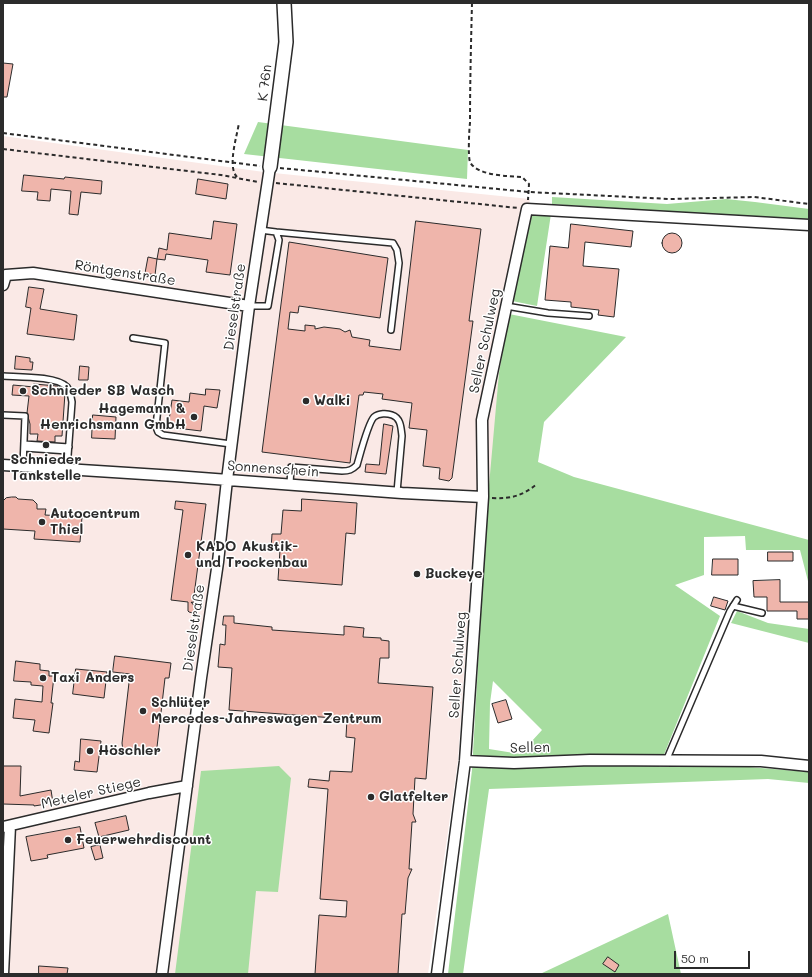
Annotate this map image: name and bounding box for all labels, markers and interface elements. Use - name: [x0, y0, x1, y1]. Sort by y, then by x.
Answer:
- street label: K 76n: [254, 64, 276, 102]
- street label: Röntgenstraße: [73, 257, 177, 289]
- street label: Dieselstraße: [221, 262, 249, 352]
- street label: Seller Schulweg: [466, 287, 504, 395]
- place label: Schnieder SB Wasch: [31, 383, 174, 399]
- marker: Schnieder SB Wasch: [18, 386, 28, 396]
- place label: Walki: [314, 393, 351, 409]
- marker: Walki: [301, 396, 311, 406]
- place label: Hagemann & Henrichsmann GmbH: [40, 401, 186, 434]
- marker: Hagemann & Henrichsmann GmbH: [189, 412, 199, 422]
- marker: Schnieder Tankstelle: [41, 440, 51, 450]
- place label: Schnieder Tankstelle: [11, 452, 81, 484]
- street label: Sonnenschein: [227, 457, 319, 481]
- place label: Autocentrum Thiel: [50, 506, 140, 538]
- marker: Autocentrum Thiel: [37, 517, 47, 527]
- place label: KADO Akustik- und Trockenbau: [196, 539, 308, 572]
- marker: KADO Akustik- und Trockenbau: [183, 550, 193, 560]
- place label: Buckeye: [425, 566, 483, 582]
- marker: Buckeye: [412, 569, 422, 579]
- street label: Dieselstraße: [180, 583, 208, 673]
- street label: Seller Schulweg: [446, 611, 470, 719]
- place label: Taxi Anders: [51, 670, 134, 686]
- marker: Taxi Anders: [38, 673, 48, 683]
- place label: Schlüter Mercedes-Jahreswagen Zentrum: [151, 695, 382, 728]
- marker: Schlüter Mercedes-Jahreswagen Zentrum: [138, 706, 148, 716]
- street label: Sellen: [510, 739, 550, 757]
- place label: Höschler: [98, 743, 161, 759]
- marker: Höschler: [85, 746, 95, 756]
- street label: Meteler Stiege: [39, 773, 143, 813]
- place label: Glatfelter: [379, 789, 448, 805]
- marker: Glatfelter: [366, 792, 376, 802]
- place label: Feuerwehrdiscount: [76, 832, 211, 848]
- marker: Feuerwehrdiscount: [63, 835, 73, 845]
- scale bar: [676, 943, 752, 969]
- text: 50 m: [681, 950, 709, 966]

